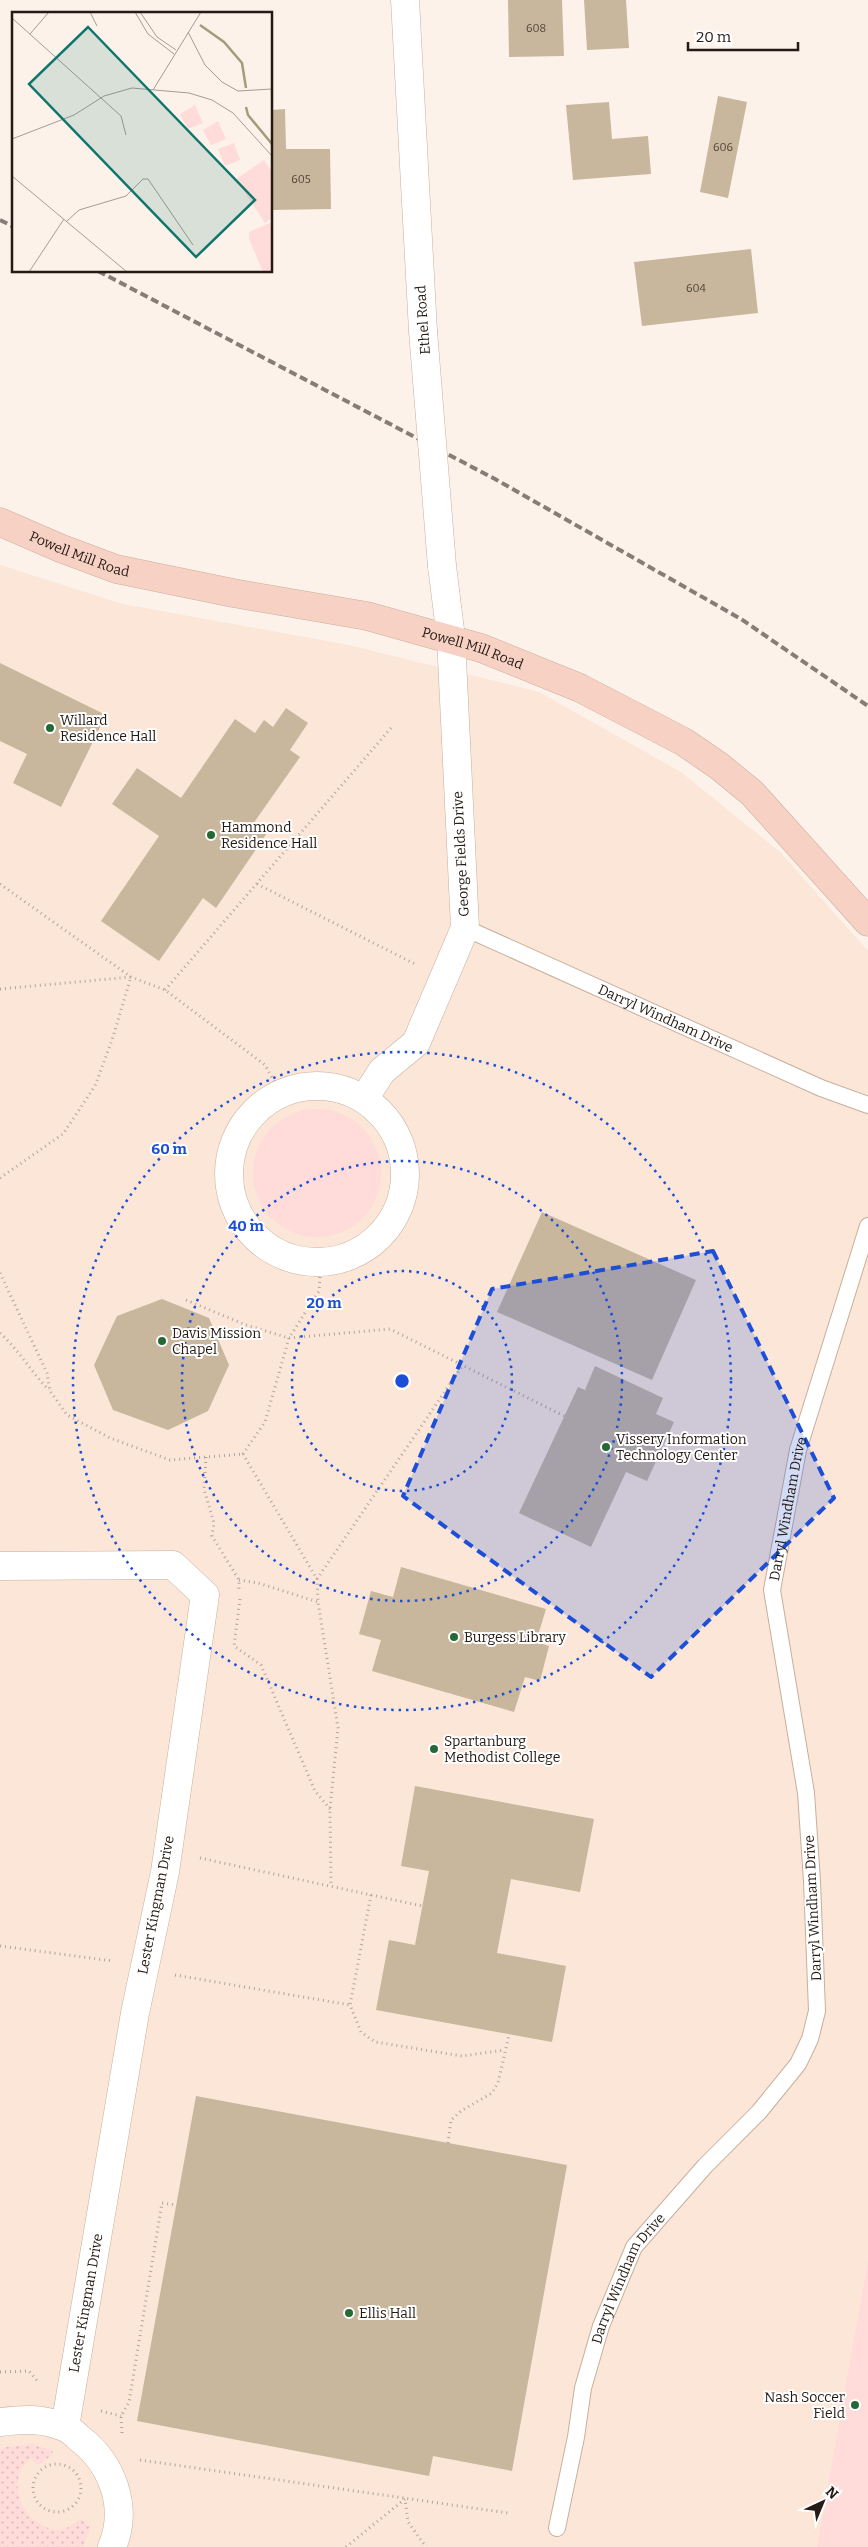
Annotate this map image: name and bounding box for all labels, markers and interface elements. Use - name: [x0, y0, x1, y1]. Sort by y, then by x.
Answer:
- inset map: [12, 12, 272, 272]
- scale bar: [688, 20, 798, 52]
- house number: 608: [526, 22, 546, 35]
- text: 20 m: [696, 28, 732, 46]
- house number: 606: [713, 141, 733, 154]
- house number: 605: [291, 173, 311, 186]
- house number: 604: [686, 282, 707, 295]
- street label: Ethel Road: [412, 285, 434, 355]
- street label: Powell Mill Road: [27, 527, 131, 580]
- street label: Powell Mill Road: [420, 623, 526, 673]
- place label: Willard Residence Hall: [60, 712, 156, 745]
- marker: Willard Residence Hall: [44, 722, 56, 734]
- street label: George Fields Drive: [449, 791, 473, 917]
- place label: Hammond Residence Hall: [221, 819, 317, 852]
- marker: Hammond Residence Hall: [205, 829, 217, 841]
- street label: Darryl Windham Drive: [596, 980, 736, 1056]
- text: 60 m: [151, 1140, 187, 1158]
- text: 40 m: [228, 1217, 265, 1235]
- text: 20 m: [307, 1294, 342, 1312]
- place label: Davis Mission Chapel: [172, 1325, 261, 1358]
- marker: Davis Mission Chapel: [156, 1335, 168, 1347]
- centre of rings: [393, 1372, 411, 1390]
- place label: Vissery Information Technology Center: [616, 1431, 747, 1464]
- street label: Darryl Windham Drive: [765, 1435, 810, 1582]
- marker: Vissery Information Technology Center: [600, 1441, 612, 1453]
- place label: Burgess Library: [464, 1629, 566, 1646]
- marker: Burgess Library: [448, 1631, 460, 1643]
- place label: Spartanburg Methodist College: [444, 1733, 560, 1766]
- marker: Spartanburg Methodist College: [428, 1743, 440, 1755]
- street label: Lester Kingman Drive: [134, 1834, 178, 1976]
- street label: Darryl Windham Drive: [801, 1835, 825, 1981]
- street label: Darryl Windham Drive: [588, 2209, 668, 2346]
- street label: Lester Kingman Drive: [65, 2232, 107, 2374]
- place label: Ellis Hall: [359, 2305, 416, 2322]
- marker: Ellis Hall: [343, 2307, 355, 2319]
- place label: Nash Soccer Field: [764, 2389, 845, 2422]
- marker: Nash Soccer Field: [849, 2399, 861, 2411]
- north arrow: [798, 2477, 848, 2527]
- text: N: [822, 2483, 842, 2503]

